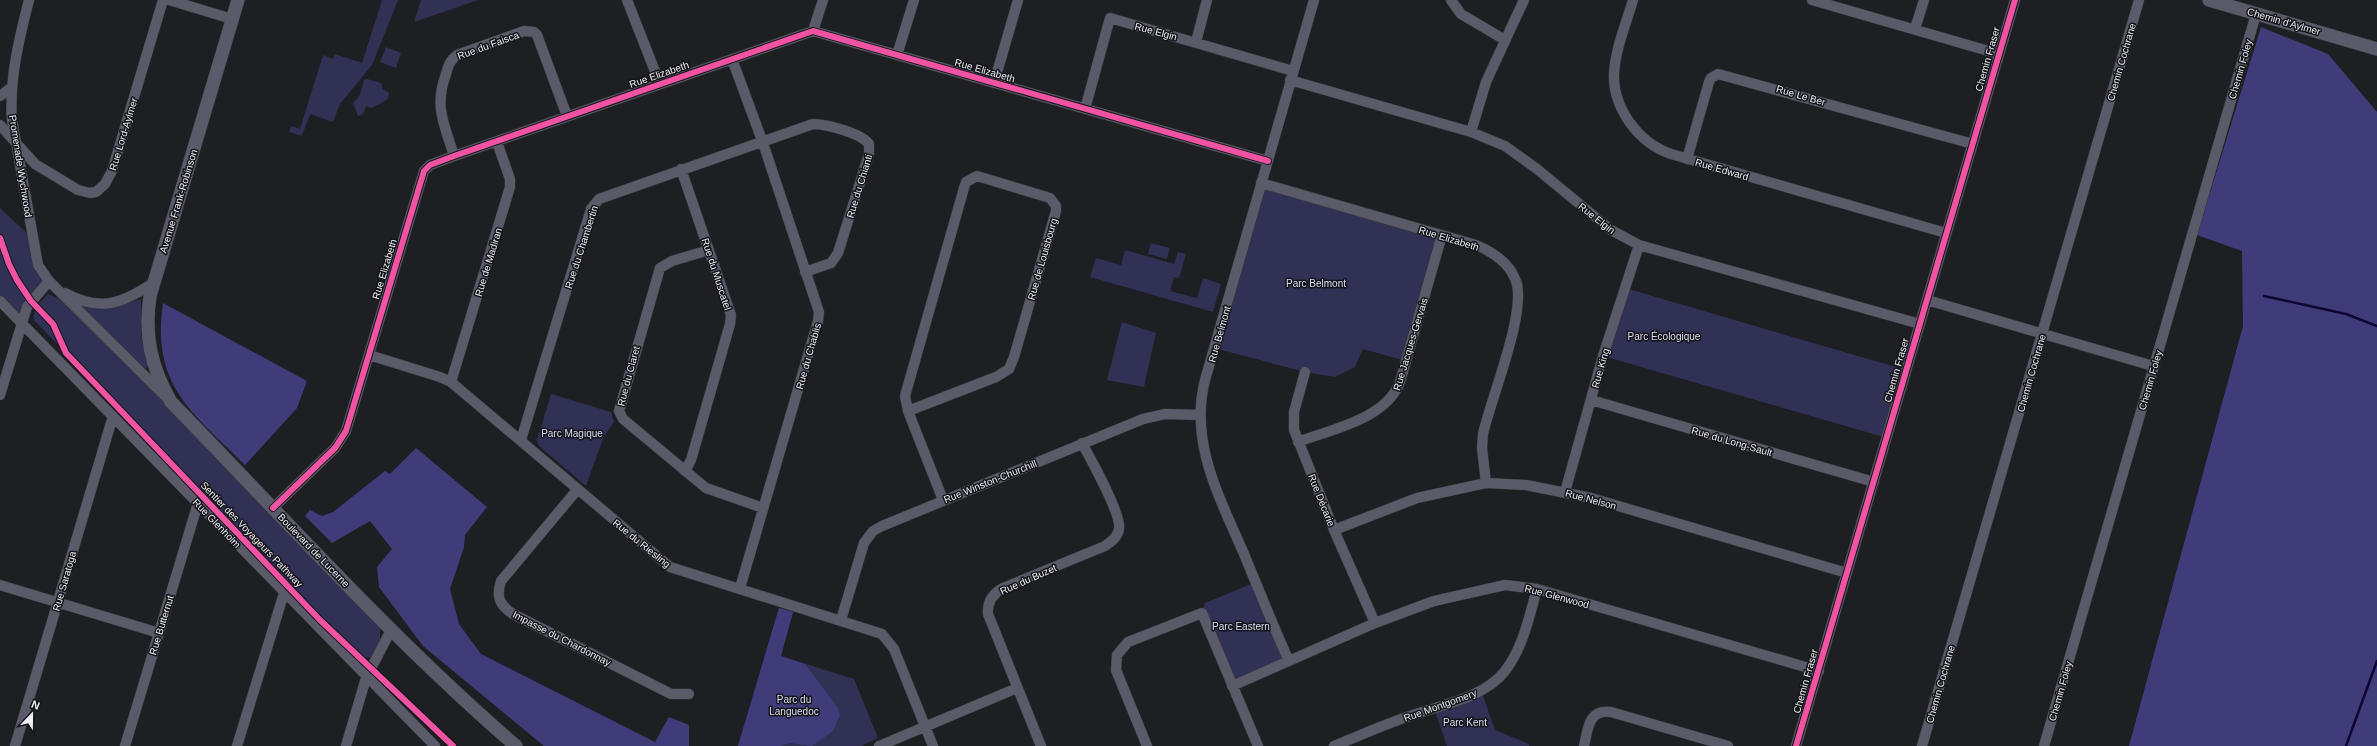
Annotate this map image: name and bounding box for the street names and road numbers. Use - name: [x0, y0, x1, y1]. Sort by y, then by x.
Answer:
- street label: Chemin d'Aylmer: [2246, 6, 2322, 37]
- street label: Rue Elgin: [1134, 21, 1178, 42]
- street label: Chemin Cochrane: [2105, 21, 2138, 102]
- street label: Chemin Fraser: [1973, 25, 2002, 92]
- street label: Rue du Faisca: [456, 29, 521, 62]
- street label: Chemin Foley: [2227, 38, 2254, 100]
- street label: Rue Elizabeth: [953, 57, 1016, 84]
- street label: Rue Elizabeth: [628, 59, 690, 90]
- street label: Rue Le Ber: [1775, 83, 1827, 108]
- street label: Rue Lord-Aylmer: [107, 96, 140, 172]
- street label: Promenade Wychwood: [7, 114, 34, 218]
- street label: Avenue Frank-Robinson: [157, 148, 199, 254]
- street label: Rue du Chianti: [845, 153, 874, 219]
- street label: Rue Edward: [1694, 157, 1750, 182]
- street label: Rue Elgin: [1576, 201, 1617, 236]
- street label: Rue du Chambertin: [563, 204, 600, 290]
- street label: Rue de Louisbourg: [1026, 217, 1059, 301]
- street label: Rue Elizabeth: [1417, 224, 1480, 253]
- street label: Rue de Madiran: [473, 227, 504, 298]
- street label: Rue du Muscatel: [700, 237, 733, 312]
- street label: Rue Elizabeth: [370, 238, 399, 301]
- street label: Rue Jacques-Gervais: [1391, 297, 1430, 392]
- street label: Rue Belmont: [1206, 305, 1233, 363]
- street label: Rue du Chablis: [794, 322, 823, 391]
- street label: Chemin Cochrane: [2015, 332, 2048, 413]
- street label: Chemin Fraser: [1882, 336, 1911, 403]
- street label: Rue du Claret: [615, 345, 642, 407]
- street label: Rue King: [1590, 347, 1611, 389]
- street label: Chemin Foley: [2137, 349, 2164, 411]
- street label: Rue du Long-Sault: [1690, 425, 1774, 458]
- street label: Rue Winston-Churchill: [942, 458, 1038, 505]
- street label: Rue Décarie: [1306, 472, 1337, 528]
- street label: Sentier des Voyageurs Pathway: [198, 480, 305, 589]
- street label: Rue Nelson: [1564, 487, 1618, 512]
- street label: Rue Glenholm: [190, 497, 243, 550]
- street label: Boulevard de Lucerne: [276, 511, 352, 590]
- street label: Rue du Riesling: [611, 517, 673, 570]
- street label: Rue Saratoga: [51, 550, 78, 612]
- street label: Rue du Buzet: [998, 562, 1058, 597]
- street label: Rue Glenwood: [1523, 583, 1590, 610]
- street label: Rue Butternut: [147, 594, 176, 656]
- street label: Impasse du Chardonnay: [511, 609, 613, 668]
- street label: Chemin Cochrane: [1924, 643, 1957, 724]
- street label: Chemin Fraser: [1791, 647, 1820, 714]
- street label: Chemin Foley: [2047, 660, 2074, 722]
- street label: Rue Montgomery: [1402, 687, 1478, 724]

